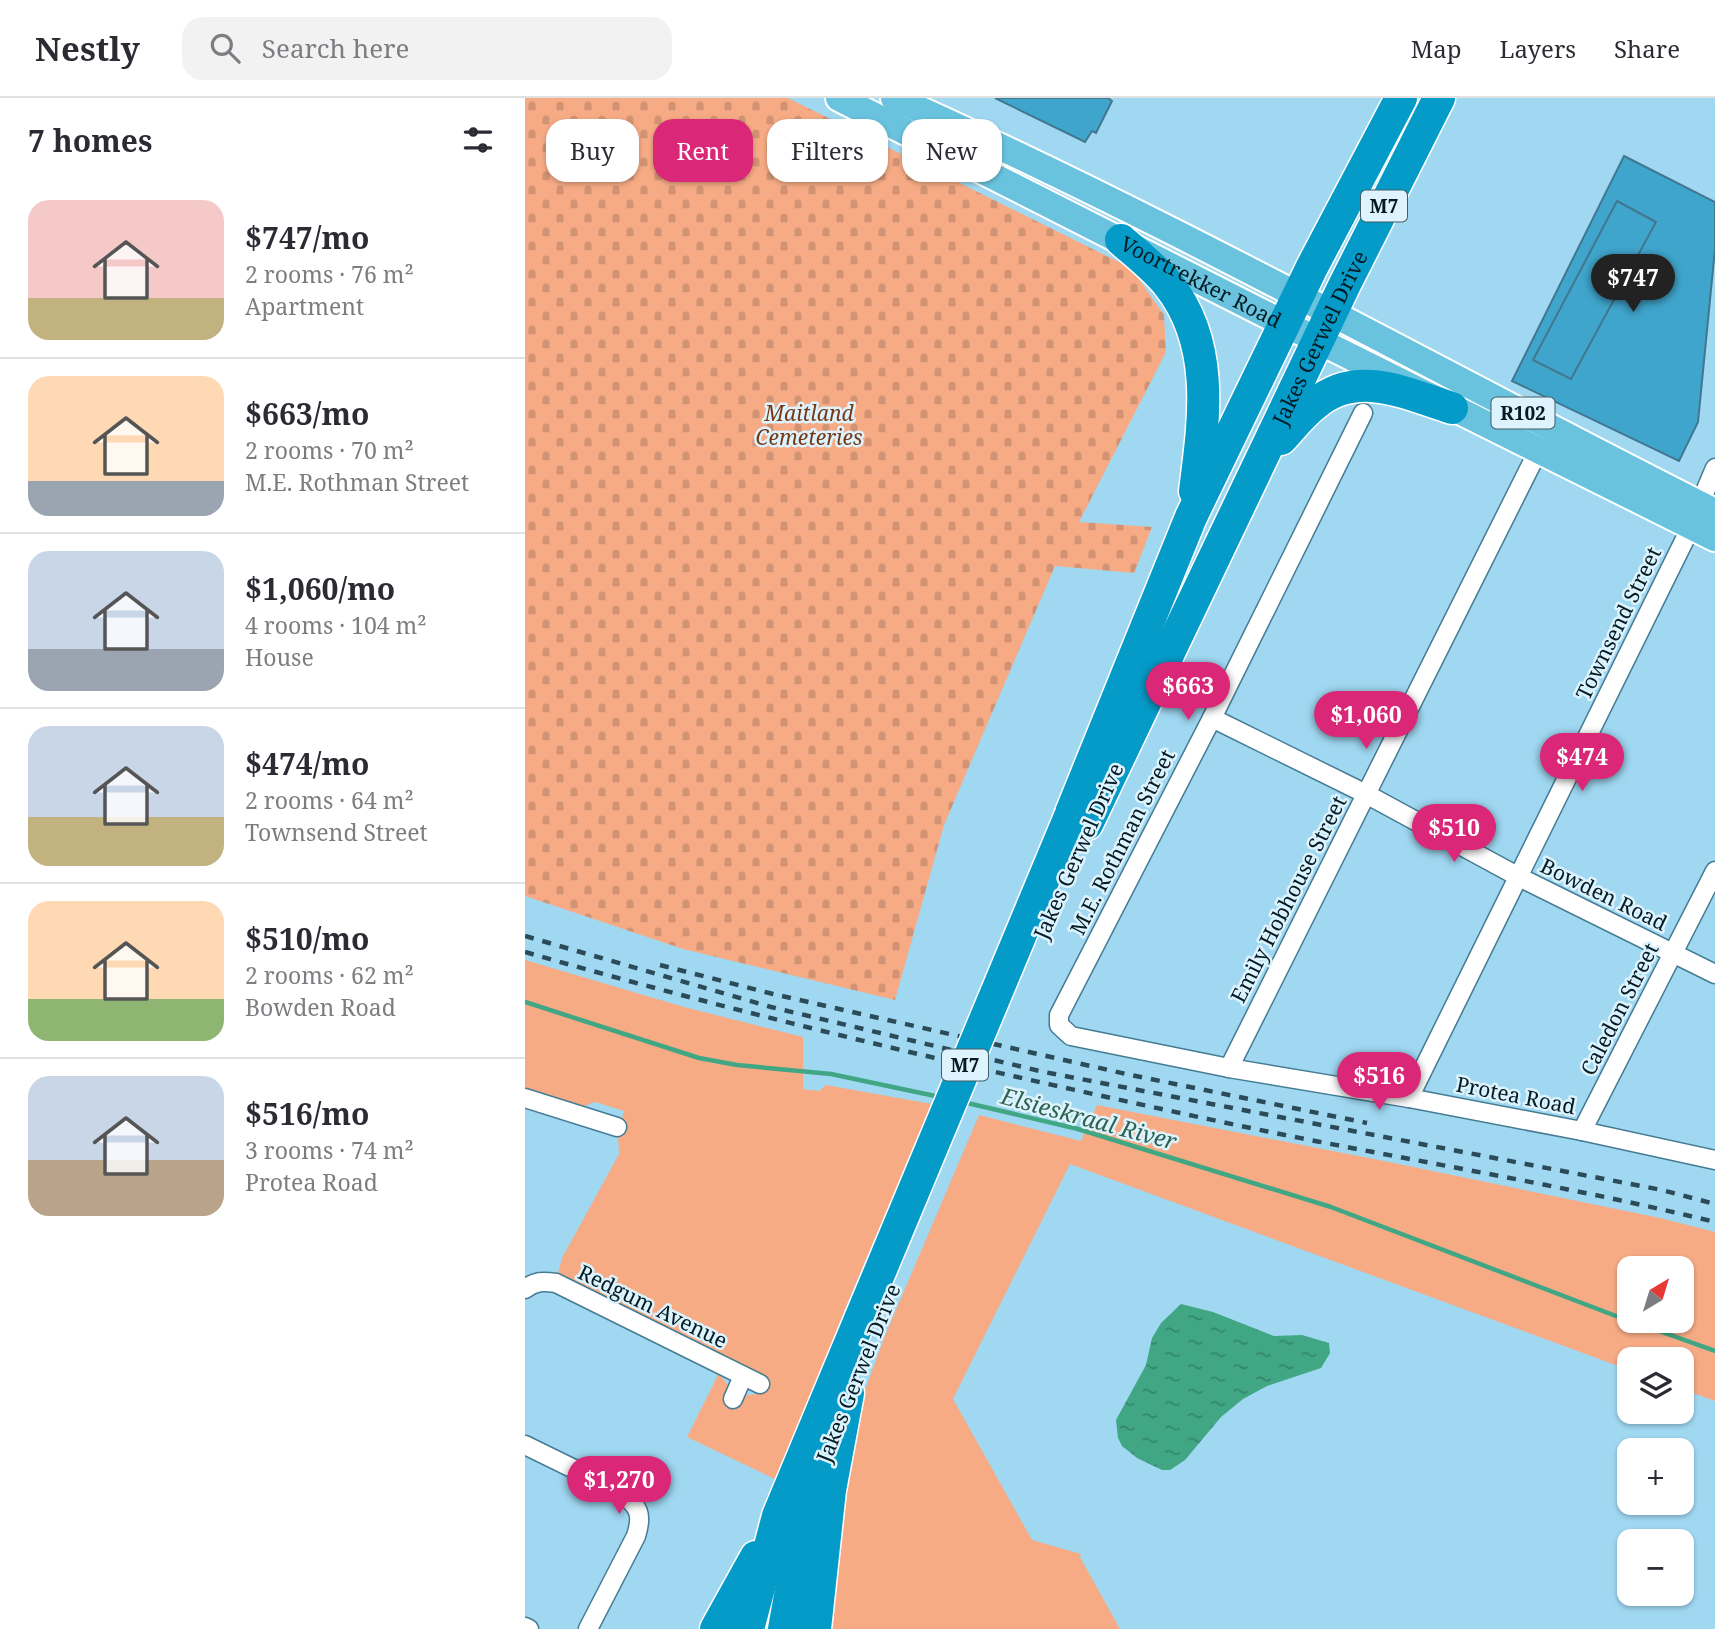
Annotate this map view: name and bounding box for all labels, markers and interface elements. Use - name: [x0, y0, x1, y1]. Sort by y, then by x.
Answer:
- search box: [182, 17, 672, 80]
- text: Nestly: [35, 26, 140, 71]
- icon: search: [206, 29, 244, 67]
- text: Search here: [262, 30, 409, 66]
- text: Map: [1411, 32, 1462, 65]
- text: Layers: [1500, 32, 1576, 65]
- text: Share: [1614, 32, 1680, 65]
- chip: Buy: [546, 119, 639, 182]
- chip: Rent: [653, 119, 753, 182]
- chip: Filters: [767, 119, 888, 182]
- chip: New: [902, 119, 1002, 182]
- text: 7 homes: [28, 120, 152, 161]
- icon: filters: [459, 121, 497, 159]
- road number: M7: [1361, 190, 1407, 222]
- text: $747/mo: [245, 217, 369, 258]
- icon: home: [84, 228, 168, 312]
- street label: Voortrekker Road: [1116, 229, 1286, 334]
- street label: Jakes Gerwel Drive: [1265, 246, 1374, 430]
- pin: $747: [1592, 254, 1674, 314]
- text: 2 rooms · 76 m²: [245, 258, 414, 290]
- text: $747: [1607, 261, 1659, 293]
- text: Apartment: [245, 290, 364, 322]
- text: $663/mo: [245, 393, 369, 434]
- road number: R102: [1492, 398, 1555, 428]
- park label: Maitland Cemeteries: [755, 399, 863, 451]
- icon: home: [84, 404, 168, 488]
- text: 2 rooms · 70 m²: [245, 434, 414, 466]
- text: M.E. Rothman Street: [245, 466, 469, 498]
- street label: Townsend Street: [1569, 542, 1667, 704]
- text: $1,060/mo: [245, 568, 395, 609]
- icon: home: [84, 579, 168, 663]
- text: 4 rooms · 104 m²: [245, 609, 427, 641]
- text: House: [245, 641, 314, 673]
- pin: $663: [1147, 662, 1229, 722]
- text: $663: [1162, 669, 1214, 701]
- pin: $1,060: [1309, 692, 1423, 751]
- text: $1,060: [1330, 698, 1402, 730]
- pin: $474: [1541, 734, 1623, 793]
- text: $474: [1556, 740, 1608, 772]
- text: $474/mo: [245, 743, 369, 784]
- street label: M.E. Rothman Street: [1063, 744, 1181, 940]
- icon: home: [84, 754, 168, 838]
- street label: Jakes Gerwel Drive: [1026, 758, 1129, 944]
- text: 2 rooms · 64 m²: [245, 784, 414, 816]
- street label: Emily Hobhouse Street: [1224, 791, 1352, 1007]
- pin: $510: [1413, 804, 1495, 864]
- text: $510: [1428, 811, 1480, 843]
- text: Townsend Street: [245, 816, 428, 848]
- street label: Bowden Road: [1536, 851, 1672, 937]
- text: $510/mo: [245, 918, 369, 959]
- icon: home: [84, 929, 168, 1013]
- street label: Caledon Street: [1574, 938, 1664, 1080]
- text: 2 rooms · 62 m²: [245, 959, 414, 991]
- text: Bowden Road: [245, 991, 396, 1023]
- road number: M7: [942, 1049, 988, 1080]
- pin: $516: [1338, 1052, 1420, 1112]
- text: $516: [1353, 1059, 1405, 1091]
- street label: Protea Road: [1454, 1070, 1578, 1120]
- water label: Elsieskraal River: [997, 1079, 1181, 1157]
- text: $516/mo: [245, 1093, 369, 1134]
- icon: home: [84, 1104, 168, 1188]
- text: 3 rooms · 74 m²: [245, 1134, 414, 1166]
- text: Protea Road: [245, 1166, 378, 1198]
- north arrow: [1617, 1256, 1694, 1334]
- map controls: [1617, 1256, 1694, 1606]
- street label: Redgum Avenue: [574, 1258, 732, 1354]
- street label: Jakes Gerwel Drive: [809, 1280, 907, 1467]
- button: layers: [1617, 1347, 1694, 1424]
- button: +: [1617, 1438, 1694, 1515]
- pin: $1,270: [562, 1456, 676, 1516]
- text: $1,270: [583, 1463, 655, 1495]
- button: −: [1617, 1529, 1694, 1606]

